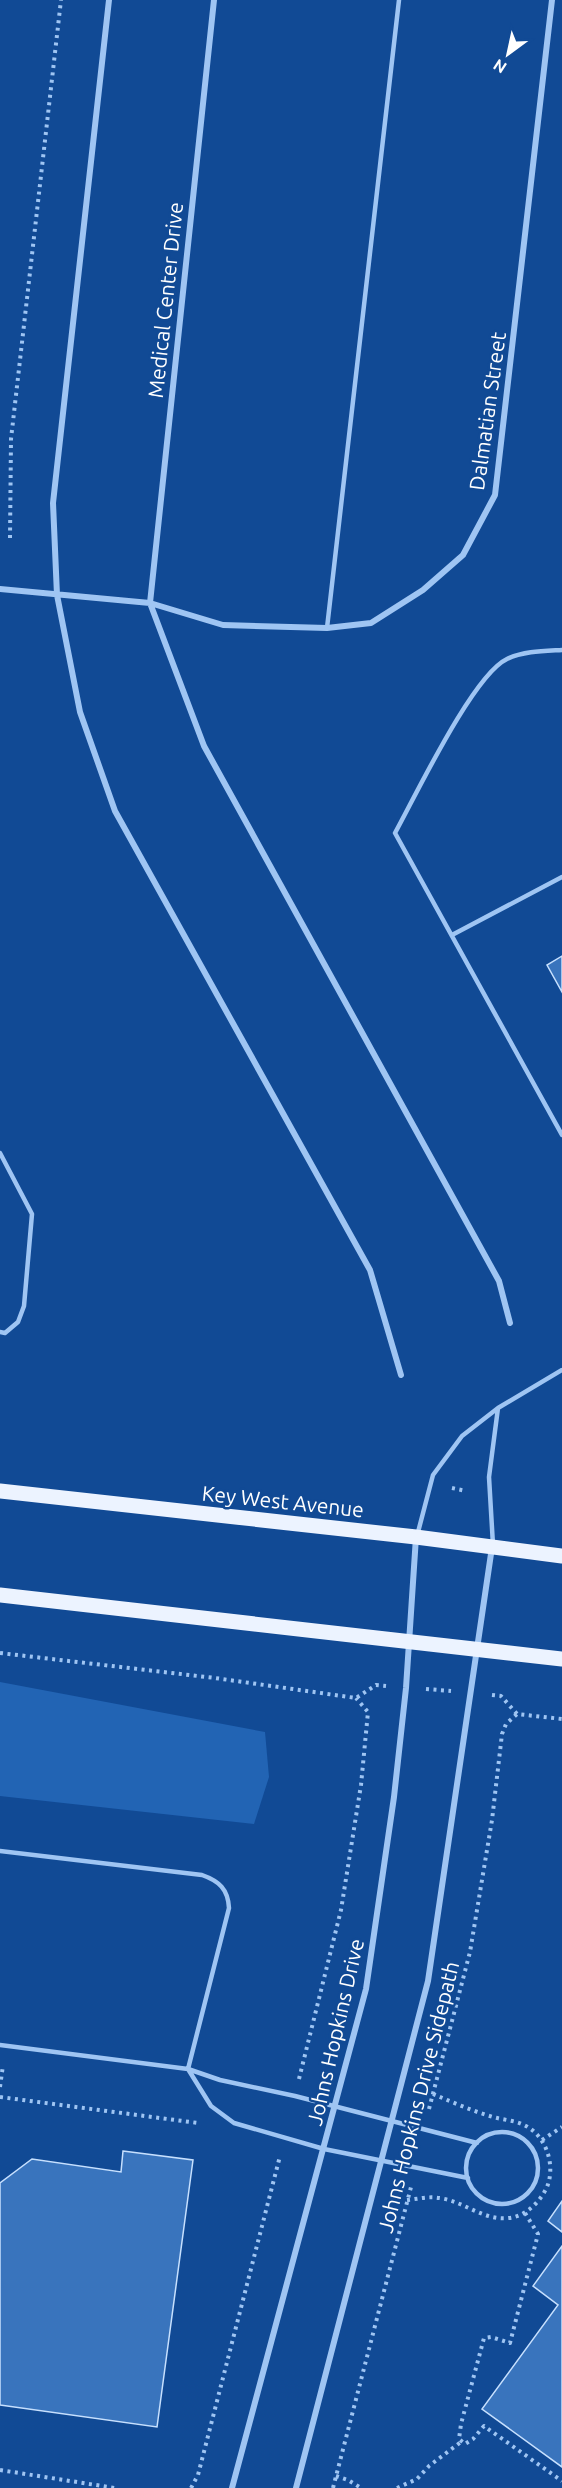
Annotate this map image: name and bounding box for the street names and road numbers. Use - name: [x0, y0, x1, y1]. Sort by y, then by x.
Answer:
- street label: Medical Center Drive: [143, 201, 187, 399]
- street label: Dalmatian Street: [464, 330, 510, 492]
- street label: Key West Avenue: [201, 1481, 365, 1521]
- street label: Johns Hopkins Drive: [302, 1936, 368, 2128]
- street label: Johns Hopkins Drive Sidepath: [373, 1959, 463, 2235]

